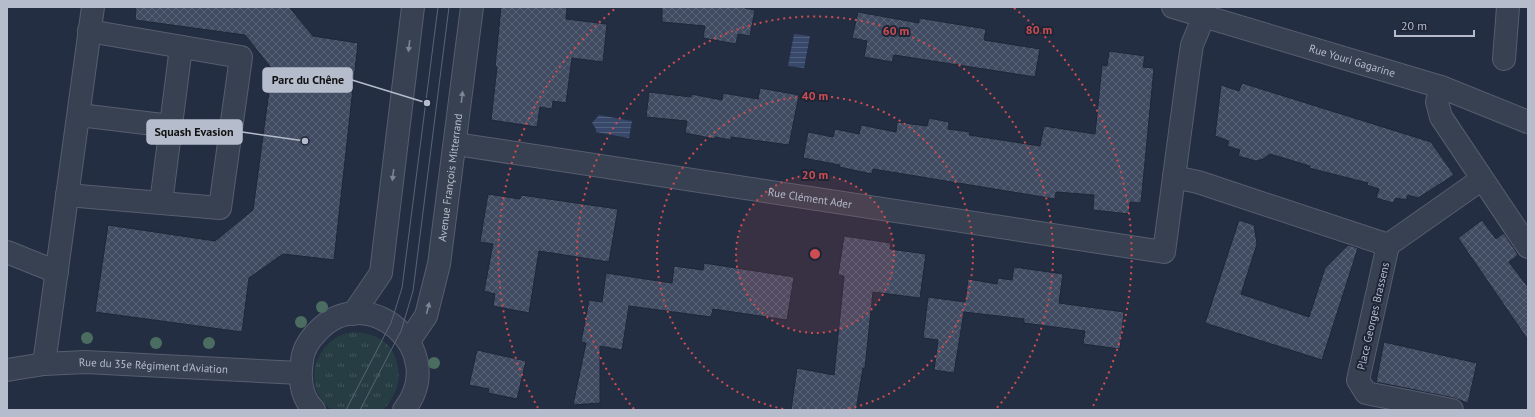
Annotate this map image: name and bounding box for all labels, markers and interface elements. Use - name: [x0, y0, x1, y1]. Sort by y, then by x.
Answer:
- scale bar: [1395, 12, 1474, 38]
- text: 20 m: [1401, 18, 1427, 33]
- text: 80 m: [1026, 22, 1052, 37]
- text: 60 m: [883, 23, 909, 38]
- one-way arrow: [406, 40, 412, 52]
- street label: Rue Youri Gagarine: [1307, 41, 1397, 80]
- callout: Parc du Chêne: [263, 68, 352, 92]
- text: Parc du Chêne: [272, 72, 344, 87]
- text: 40 m: [802, 88, 828, 103]
- one-way arrow: [459, 91, 465, 103]
- street label: Avenue François Mitterrand: [435, 113, 465, 242]
- callout: Squash Evasion: [147, 120, 242, 144]
- text: Squash Evasion: [154, 124, 234, 139]
- text: 20 m: [802, 167, 828, 182]
- one-way arrow: [390, 169, 396, 181]
- street label: Rue Clément Ader: [767, 185, 853, 211]
- centre of rings: [808, 247, 822, 261]
- street label: Place Georges Brassens: [1354, 260, 1392, 371]
- one-way arrow: [425, 301, 431, 313]
- street label: Rue du 35e Régiment d'Aviation: [79, 355, 228, 376]

